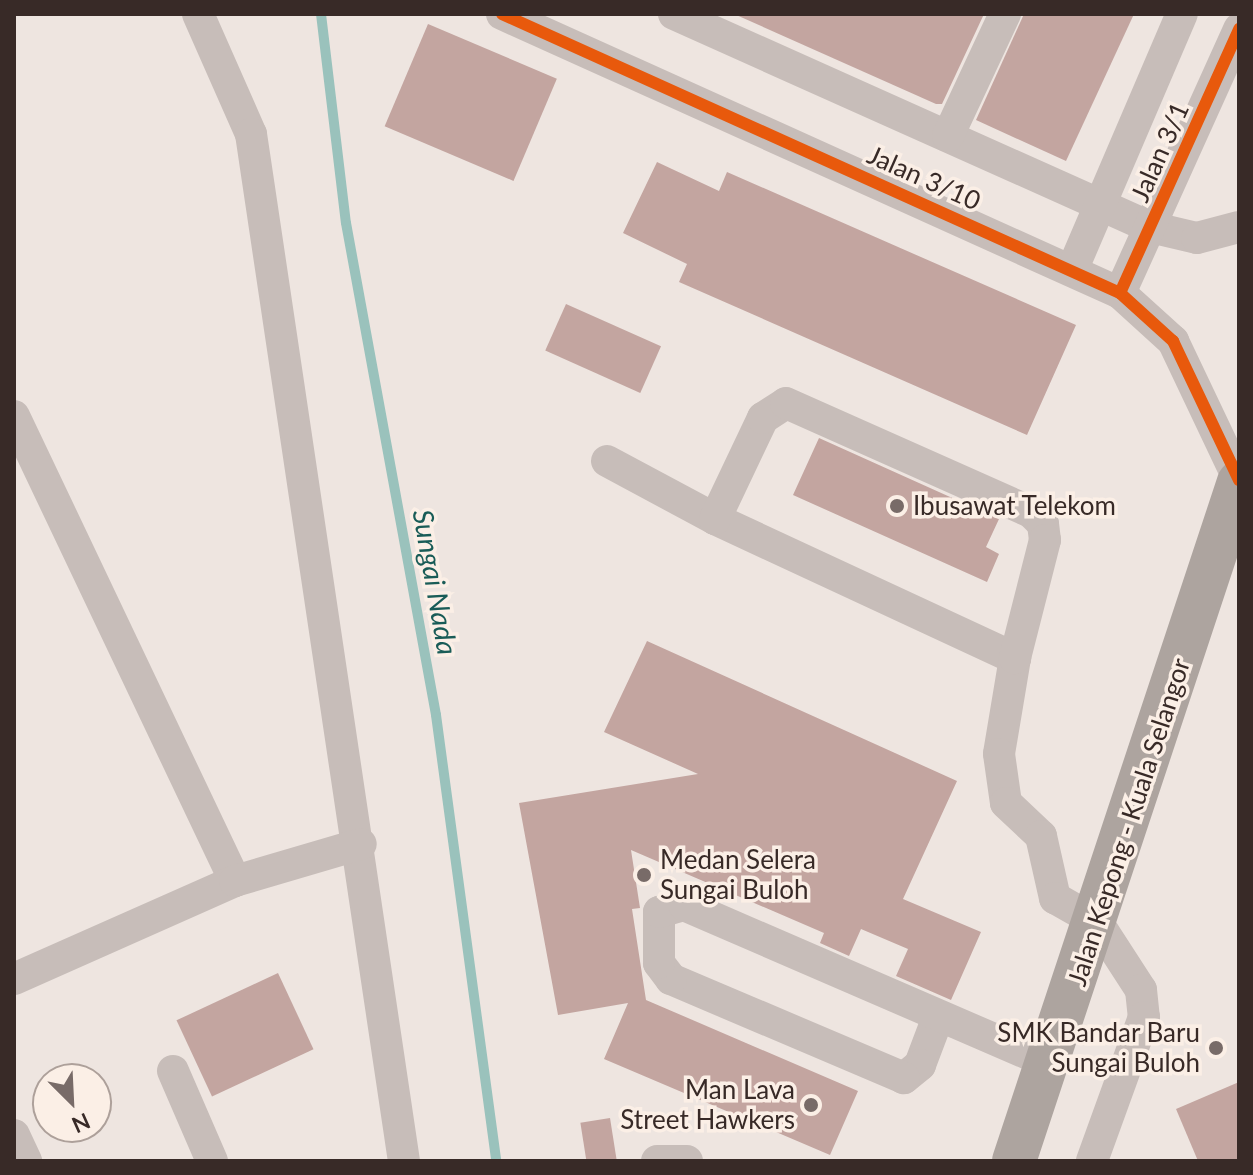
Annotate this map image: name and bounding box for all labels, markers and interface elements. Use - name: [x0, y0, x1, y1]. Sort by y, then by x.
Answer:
- street label: Jalan 3/1: [1124, 97, 1196, 207]
- street label: Jalan 3/10: [863, 139, 985, 217]
- place label: Ibusawat Telekom: [913, 490, 1117, 522]
- marker: Ibusawat Telekom: [888, 497, 906, 515]
- water label: Sungai Nada: [407, 507, 465, 657]
- street label: Jalan Kepong - Kuala Selangor: [1061, 654, 1197, 990]
- place label: Medan Selera Sungai Buloh: [660, 844, 816, 906]
- marker: Medan Selera Sungai Buloh: [635, 866, 653, 884]
- place label: SMK Bandar Baru Sungai Buloh: [997, 1017, 1200, 1078]
- marker: SMK Bandar Baru Sungai Buloh: [1207, 1039, 1225, 1057]
- north arrow: [32, 1063, 112, 1143]
- place label: Man Lava Street Hawkers: [620, 1074, 795, 1136]
- marker: Man Lava Street Hawkers: [802, 1096, 820, 1114]
- text: N: [68, 1108, 94, 1139]

